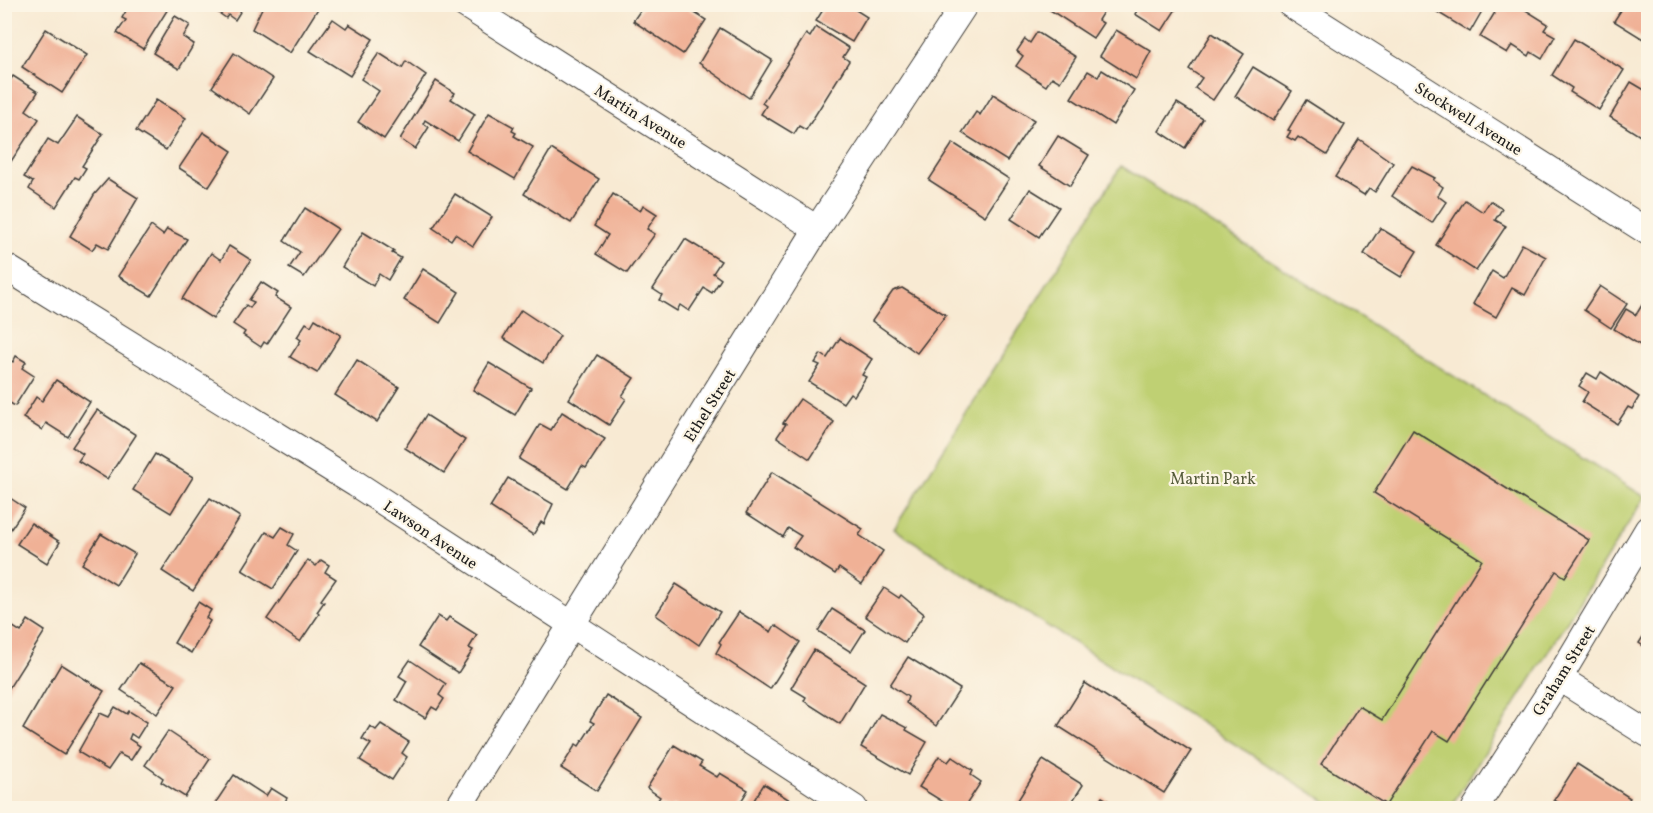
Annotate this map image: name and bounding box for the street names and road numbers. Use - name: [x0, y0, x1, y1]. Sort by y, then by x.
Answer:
- street label: Stockwell Avenue: [1410, 78, 1526, 162]
- street label: Martin Avenue: [590, 81, 690, 155]
- street label: Ethel Street: [680, 365, 742, 447]
- street label: Lawson Avenue: [378, 496, 481, 575]
- street label: Graham Street: [1528, 621, 1602, 721]

